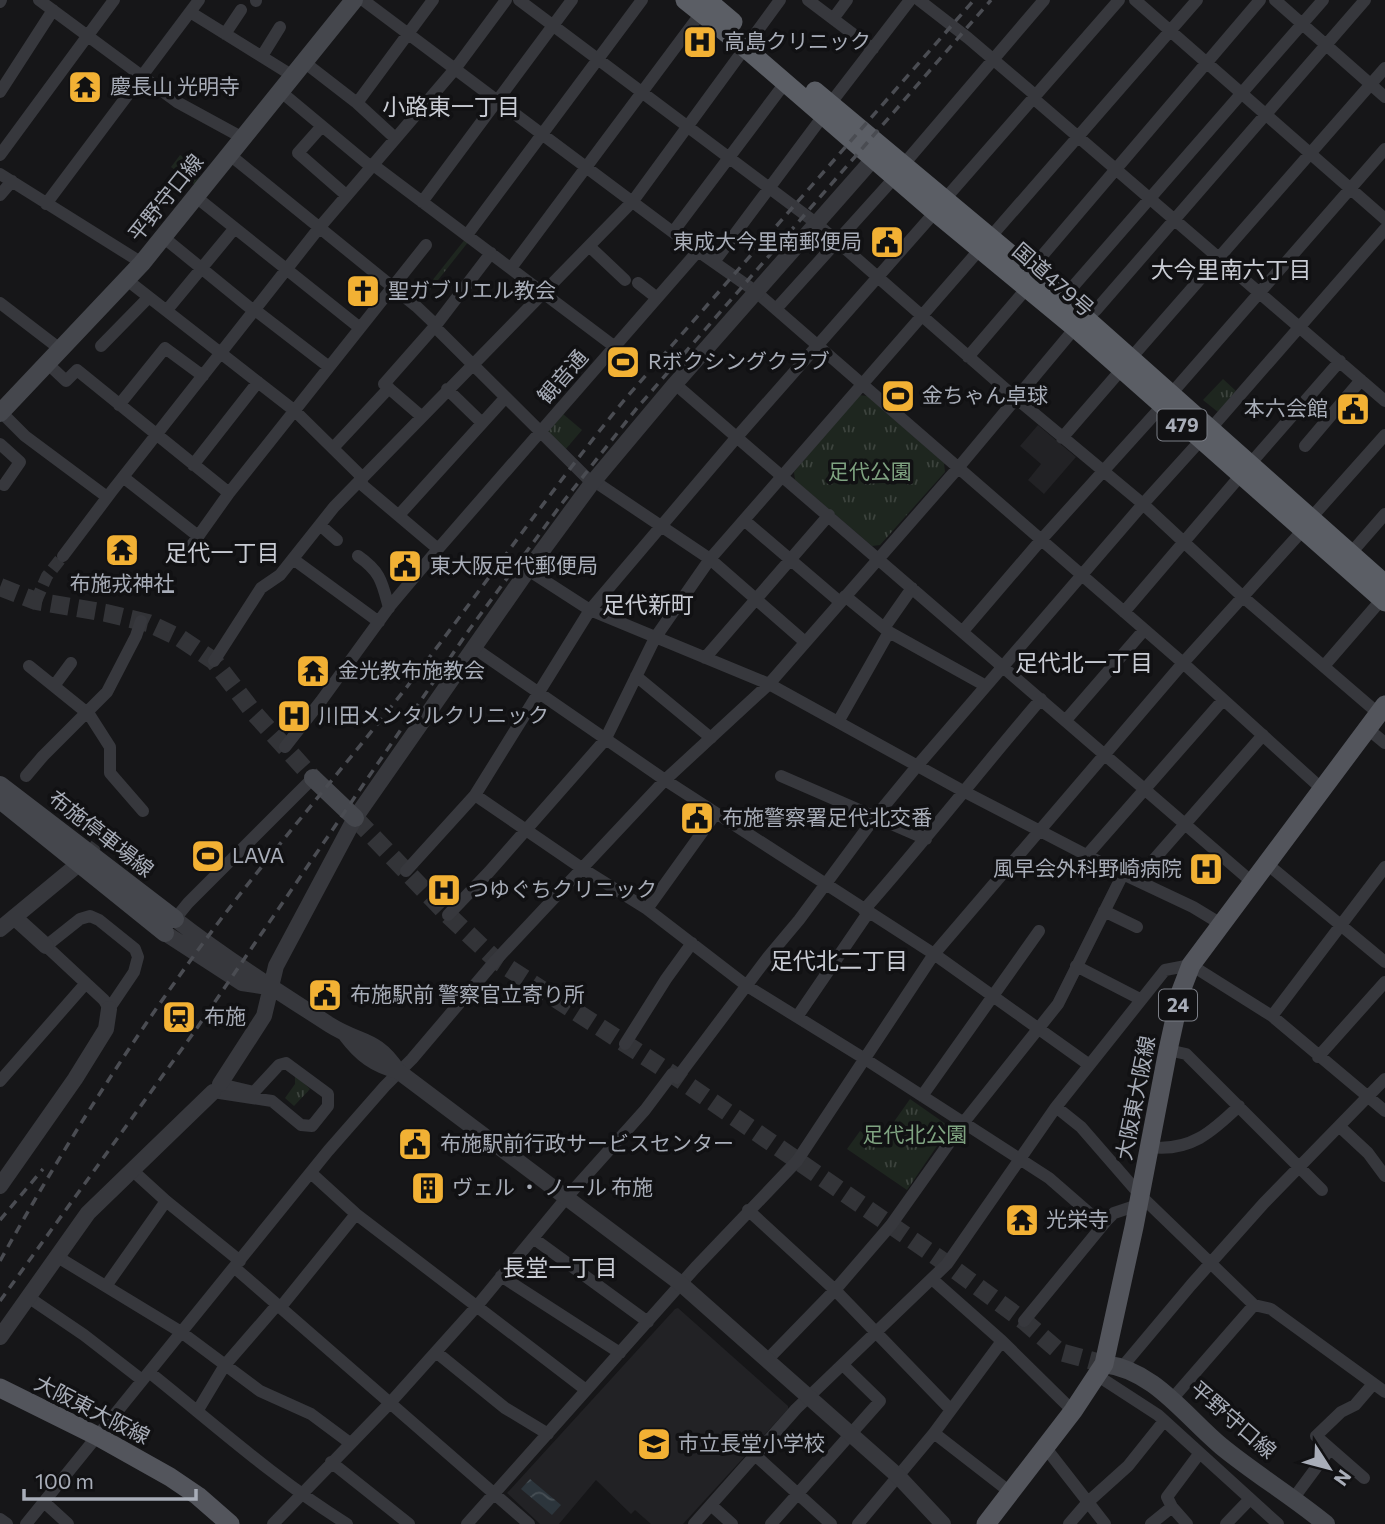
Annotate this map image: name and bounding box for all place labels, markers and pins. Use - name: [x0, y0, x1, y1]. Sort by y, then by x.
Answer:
- hospital icon: 高島クリニック: [681, 23, 719, 61]
- place label: 高島クリニック: [724, 28, 871, 53]
- temple icon: 慶長山 光明寺: [66, 68, 104, 106]
- place label: 慶長山 光明寺: [110, 73, 240, 98]
- public building icon: 東成大今里南郵便局: [868, 223, 906, 261]
- place label: 東成大今里南郵便局: [673, 228, 862, 253]
- church icon: 聖ガブリエル教会: [344, 272, 382, 310]
- place label: 聖ガブリエル教会: [388, 277, 556, 302]
- sports icon: Rボクシングクラブ: [604, 343, 642, 381]
- place label: Rボクシングクラブ: [648, 348, 830, 373]
- sports icon: 金ちゃん卓球: [879, 377, 917, 415]
- place label: 金ちゃん卓球: [922, 382, 1048, 407]
- public building icon: 本六会館: [1334, 390, 1372, 428]
- place label: 本六会館: [1244, 395, 1328, 420]
- temple icon: 布施戎神社: [103, 531, 141, 569]
- public building icon: 東大阪足代郵便局: [386, 547, 424, 585]
- place label: 東大阪足代郵便局: [430, 552, 598, 577]
- place label: 布施戎神社: [70, 570, 175, 595]
- temple icon: 金光教布施教会: [294, 652, 332, 690]
- place label: 金光教布施教会: [338, 657, 485, 682]
- hospital icon: 川田メンタルクリニック: [275, 697, 313, 735]
- place label: 川田メンタルクリニック: [318, 702, 549, 727]
- public building icon: 布施警察署足代北交番: [678, 799, 716, 837]
- place label: 布施警察署足代北交番: [722, 804, 932, 829]
- sports icon: LAVA: [189, 837, 227, 875]
- place label: LAVA: [232, 842, 284, 867]
- hospital icon: 風早会外科野崎病院: [1187, 850, 1225, 888]
- place label: 風早会外科野崎病院: [993, 855, 1182, 880]
- hospital icon: つゆぐちクリニック: [425, 871, 463, 909]
- place label: つゆぐちクリニック: [468, 876, 657, 901]
- public building icon: 布施駅前 警察官立寄り所: [306, 976, 344, 1014]
- place label: 布施駅前 警察官立寄り所: [350, 981, 585, 1006]
- station icon: 布施: [160, 998, 198, 1036]
- place label: 布施: [204, 1003, 246, 1028]
- public building icon: 布施駅前行政サービスセンター: [396, 1125, 434, 1163]
- place label: 布施駅前行政サービスセンター: [440, 1130, 734, 1155]
- building icon: ヴェル ・ ノール 布施: [409, 1169, 447, 1207]
- place label: ヴェル ・ ノール 布施: [452, 1174, 653, 1199]
- temple icon: 光栄寺: [1003, 1201, 1041, 1239]
- place label: 光栄寺: [1046, 1206, 1109, 1231]
- school or university icon: 市立長堂小学校: [635, 1425, 673, 1463]
- place label: 市立長堂小学校: [678, 1430, 825, 1455]

